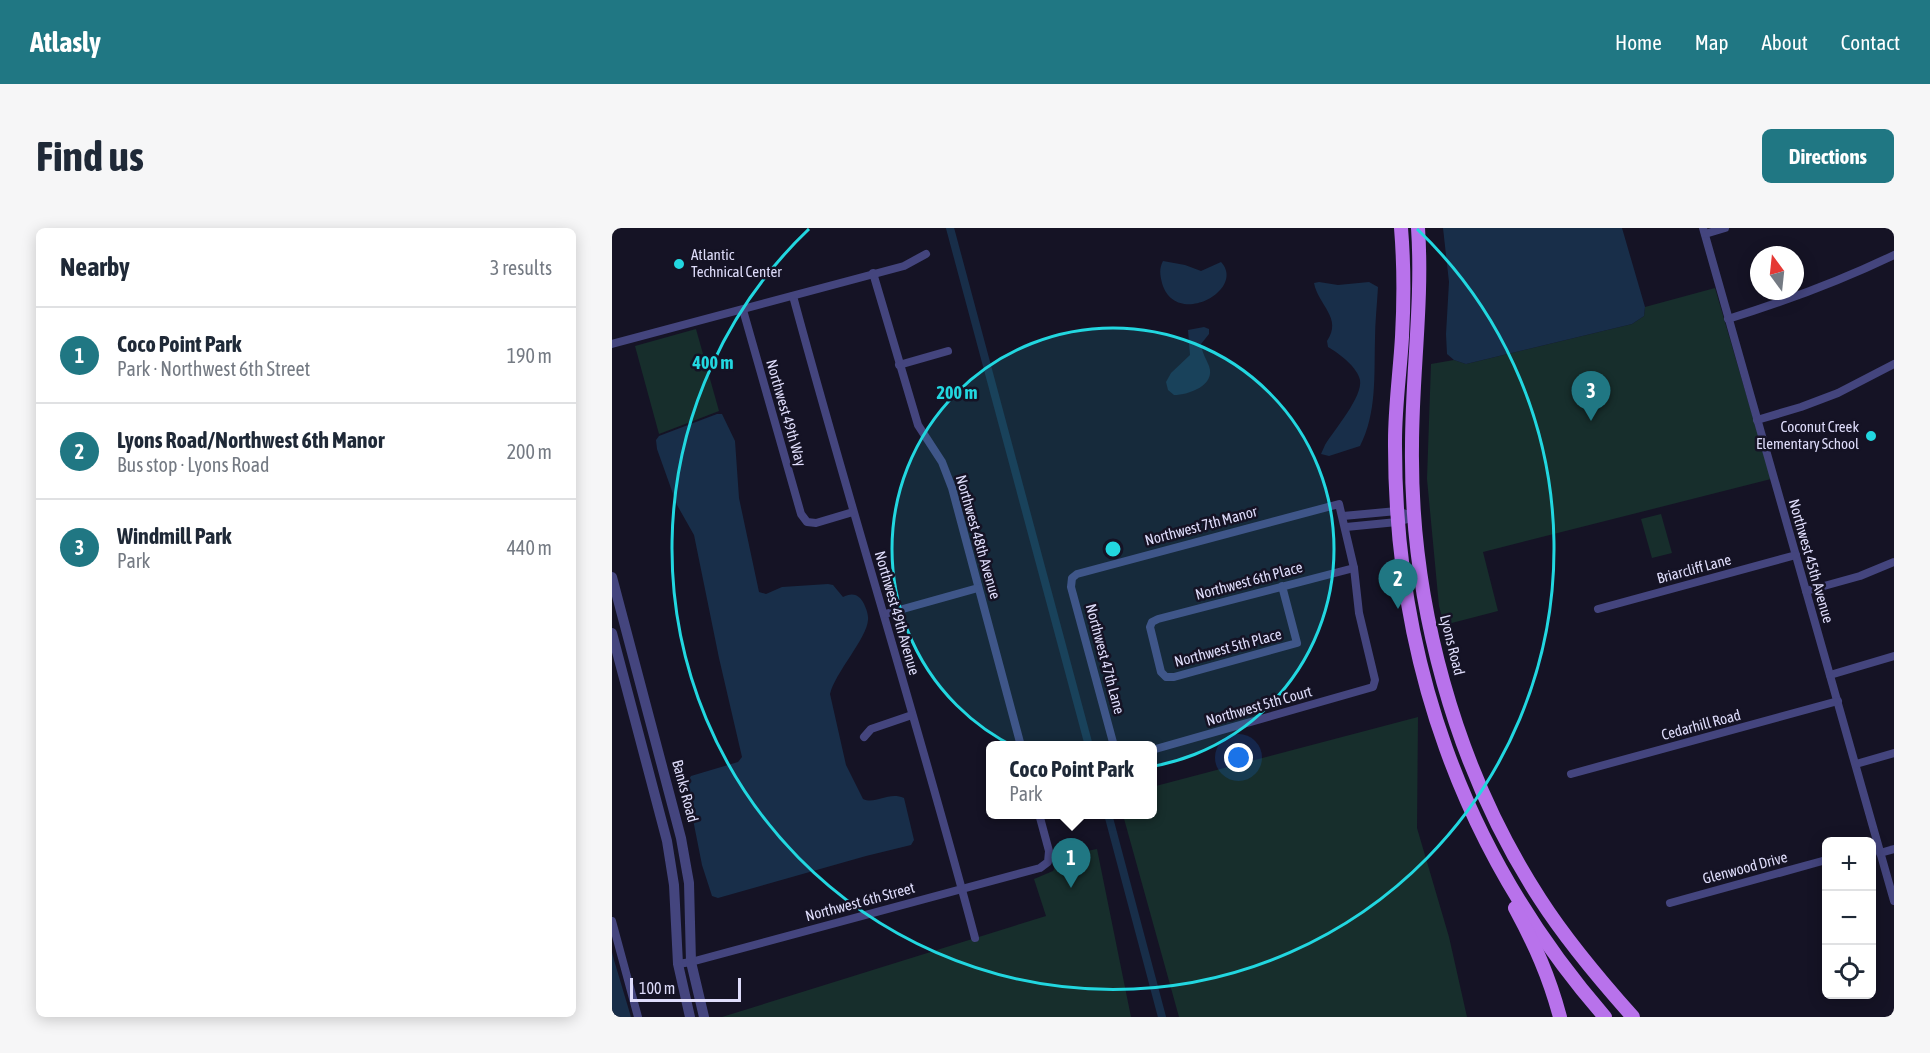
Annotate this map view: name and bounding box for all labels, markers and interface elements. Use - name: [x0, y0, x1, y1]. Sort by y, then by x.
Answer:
- text: Atlasly: [30, 26, 101, 58]
- text: Home: [1615, 30, 1662, 54]
- text: Map: [1695, 30, 1729, 54]
- text: About: [1762, 30, 1808, 54]
- text: Contact: [1841, 30, 1900, 54]
- button: Directions: [1762, 129, 1894, 183]
- text: Find us: [36, 132, 144, 180]
- place label: Atlantic Technical Center: [691, 246, 782, 280]
- north arrow: [1750, 246, 1804, 300]
- text: Nearby: [60, 252, 130, 282]
- text: 3 results: [490, 256, 552, 279]
- marker: Atlantic Technical Center: [672, 257, 686, 271]
- text: Coco Point Park: [117, 331, 241, 357]
- text: 1: [75, 344, 84, 367]
- text: 190 m: [507, 344, 552, 367]
- text: 400 m: [692, 352, 733, 373]
- text: Park · Northwest 6th Street: [117, 357, 310, 380]
- street label: Northwest 49th Way: [763, 357, 810, 468]
- pin: 3: [1572, 372, 1610, 421]
- text: 200 m: [937, 382, 977, 403]
- place label: Coconut Creek Elementary School: [1756, 418, 1859, 452]
- text: Lyons Road/Northwest 6th Manor: [117, 427, 384, 453]
- marker: Coconut Creek Elementary School: [1864, 429, 1878, 443]
- text: 2: [75, 440, 84, 463]
- text: 200 m: [507, 440, 552, 463]
- text: Bus stop · Lyons Road: [117, 453, 269, 476]
- street label: Northwest 48th Avenue: [953, 473, 1004, 601]
- street label: Northwest 45th Avenue: [1786, 497, 1837, 625]
- street label: Northwest 7th Manor: [1143, 502, 1259, 549]
- text: Windmill Park: [117, 523, 231, 549]
- text: 3: [75, 536, 84, 559]
- text: 440 m: [507, 536, 552, 559]
- centre of rings: [1103, 539, 1123, 559]
- text: Park: [117, 549, 150, 572]
- street label: Northwest 49th Avenue: [872, 549, 923, 677]
- street label: Briarcliff Lane: [1655, 550, 1733, 587]
- street label: Northwest 6th Place: [1193, 558, 1305, 603]
- pin: 2: [1378, 560, 1418, 609]
- street label: Northwest 47th Lane: [1083, 602, 1128, 716]
- street label: Lyons Road: [1437, 613, 1468, 677]
- street label: Northwest 5th Place: [1172, 625, 1284, 670]
- street label: Northwest 5th Court: [1204, 682, 1314, 729]
- street label: Cedarhill Road: [1659, 706, 1742, 743]
- popup: [986, 741, 1157, 819]
- your location: [1224, 743, 1253, 772]
- text: Coco Point Park: [1009, 756, 1134, 782]
- street label: Banks Road: [669, 758, 702, 824]
- text: Park: [1009, 782, 1043, 805]
- map controls: [1822, 837, 1876, 999]
- button: +: [1822, 837, 1876, 891]
- pin: 1: [1052, 838, 1090, 888]
- street label: Glenwood Drive: [1701, 848, 1789, 887]
- street label: Northwest 6th Street: [803, 879, 916, 924]
- button: −: [1822, 891, 1876, 945]
- button: locate: [1822, 945, 1876, 999]
- scale bar: [630, 975, 741, 1002]
- text: 100 m: [639, 979, 675, 997]

